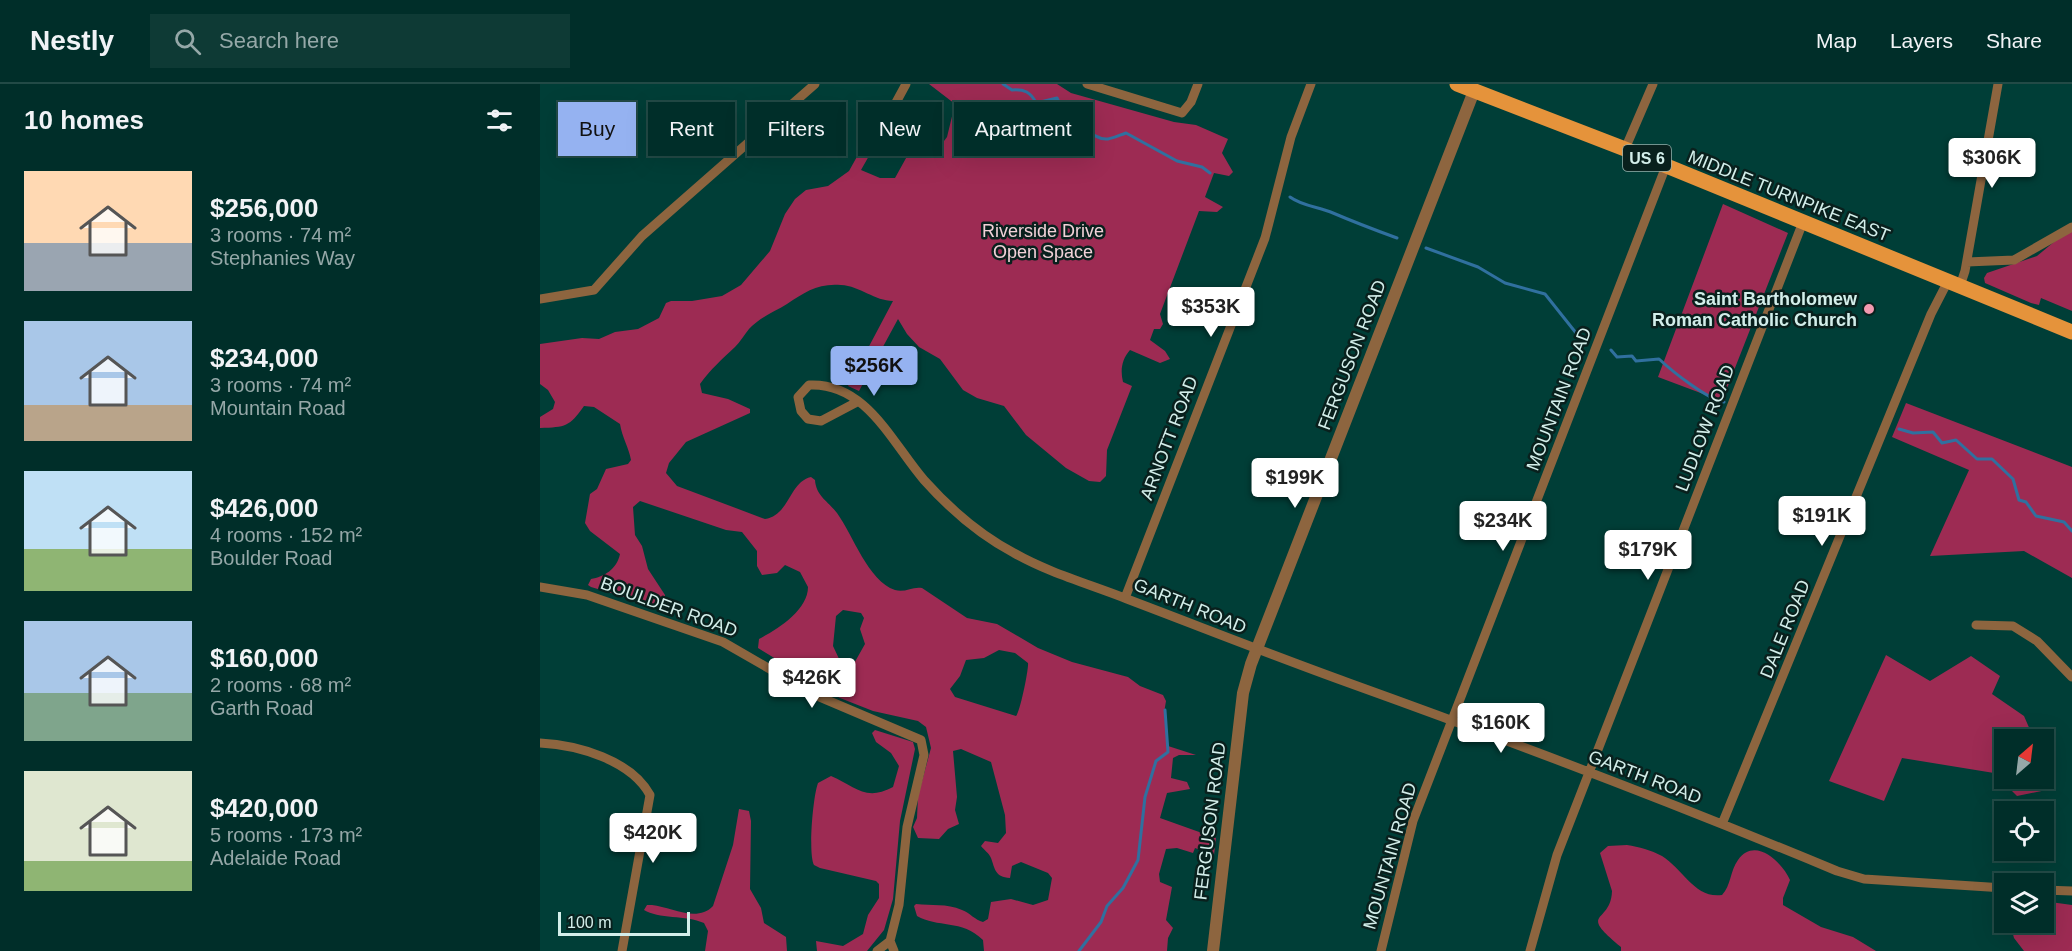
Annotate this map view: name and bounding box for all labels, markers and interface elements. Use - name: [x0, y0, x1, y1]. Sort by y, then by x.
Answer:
- search box: [150, 14, 570, 68]
- text: Nestly: [30, 25, 114, 56]
- icon: search: [171, 25, 204, 58]
- text: Search here: [219, 28, 339, 53]
- text: Map: [1816, 29, 1857, 52]
- text: Layers: [1890, 29, 1953, 52]
- text: Share: [1986, 29, 2042, 52]
- chip: Buy: [558, 102, 636, 156]
- chip: Rent: [648, 102, 735, 156]
- chip: Filters: [747, 102, 846, 156]
- chip: New: [858, 102, 942, 156]
- chip: Apartment: [954, 102, 1093, 156]
- icon: filters: [483, 104, 516, 137]
- text: 10 homes: [24, 105, 144, 135]
- pin: $306K: [1950, 138, 2034, 189]
- road number: US 6: [1623, 145, 1671, 171]
- street label: MIDDLE TURNPIKE EAST: [1685, 146, 1893, 246]
- text: $306K: [1963, 146, 2021, 168]
- text: $256,000: [210, 193, 318, 223]
- icon: home: [72, 195, 144, 267]
- park label: Riverside Drive Open Space: [982, 221, 1104, 262]
- text: 3 rooms · 74 m²: [210, 224, 351, 246]
- text: Stephanies Way: [210, 247, 355, 269]
- street label: FERGUSON ROAD: [1314, 277, 1390, 433]
- pin: $353K: [1169, 287, 1253, 338]
- place label: Saint Bartholomew Roman Catholic Church: [1652, 289, 1858, 330]
- text: $353K: [1182, 295, 1240, 317]
- marker: Saint Bartholomew Roman Catholic Church: [1862, 302, 1876, 316]
- street label: MOUNTAIN ROAD: [1522, 325, 1596, 473]
- text: $234,000: [210, 343, 318, 373]
- icon: home: [72, 345, 144, 417]
- pin: $256K: [832, 346, 916, 397]
- text: $256K: [845, 354, 903, 376]
- street label: LUDLOW ROAD: [1672, 362, 1738, 494]
- street label: ARNOTT ROAD: [1136, 373, 1202, 503]
- text: 3 rooms · 74 m²: [210, 374, 351, 396]
- text: Mountain Road: [210, 397, 346, 419]
- pin: $199K: [1253, 458, 1337, 509]
- text: $199K: [1266, 466, 1324, 488]
- text: $426,000: [210, 493, 318, 523]
- icon: home: [72, 495, 144, 567]
- pin: $191K: [1780, 496, 1864, 547]
- pin: $234K: [1461, 501, 1545, 552]
- text: $191K: [1793, 504, 1851, 526]
- text: $234K: [1474, 509, 1532, 531]
- text: 4 rooms · 152 m²: [210, 524, 362, 546]
- pin: $179K: [1606, 530, 1690, 581]
- text: $179K: [1619, 538, 1677, 560]
- text: Boulder Road: [210, 547, 332, 569]
- street label: BOULDER ROAD: [598, 573, 740, 641]
- street label: GARTH ROAD: [1131, 574, 1249, 638]
- street label: DALE ROAD: [1756, 577, 1814, 681]
- text: $160,000: [210, 643, 318, 673]
- icon: home: [72, 645, 144, 717]
- pin: $426K: [770, 658, 854, 709]
- text: $426K: [783, 666, 841, 688]
- text: 2 rooms · 68 m²: [210, 674, 351, 696]
- text: Garth Road: [210, 697, 313, 719]
- pin: $160K: [1459, 703, 1543, 754]
- text: $160K: [1472, 711, 1530, 733]
- north arrow: [1994, 729, 2054, 789]
- map controls: [1994, 729, 2054, 933]
- street label: FERGUSON ROAD: [1190, 741, 1230, 901]
- street label: GARTH ROAD: [1586, 746, 1704, 808]
- street label: MOUNTAIN ROAD: [1359, 780, 1421, 932]
- text: $420,000: [210, 793, 318, 823]
- icon: home: [72, 795, 144, 867]
- button: locate: [1994, 801, 2054, 861]
- pin: $420K: [611, 813, 695, 864]
- text: $420K: [624, 821, 682, 843]
- text: 5 rooms · 173 m²: [210, 824, 362, 846]
- text: Adelaide Road: [210, 847, 341, 869]
- button: layers: [1994, 873, 2054, 933]
- scale bar: [558, 909, 690, 936]
- text: 100 m: [567, 914, 611, 931]

